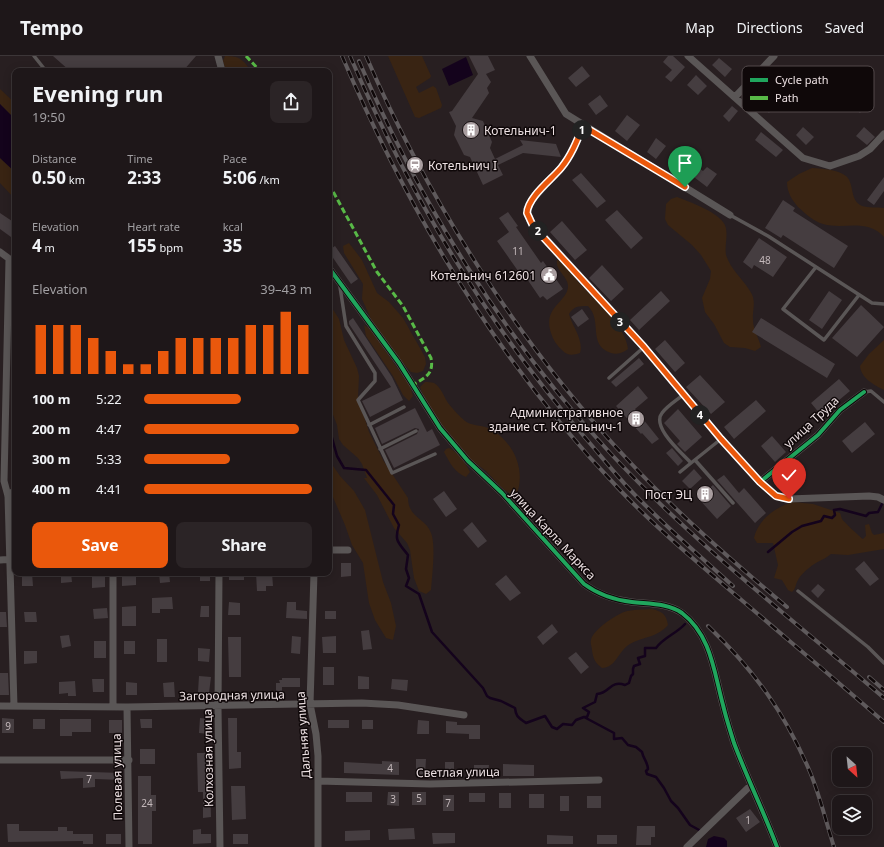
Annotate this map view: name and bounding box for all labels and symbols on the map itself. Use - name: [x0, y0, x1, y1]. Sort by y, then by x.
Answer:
- legend: [742, 66, 874, 112]
- text: Cycle path: [775, 72, 828, 87]
- text: Path: [775, 90, 799, 105]
- building icon: Котельнич-1: [461, 120, 481, 140]
- pin: 1: [572, 120, 592, 140]
- place label: Котельнич-1: [484, 122, 557, 139]
- pin: [668, 146, 702, 187]
- station icon: Котельнич I: [405, 155, 425, 175]
- place label: Котельнич I: [428, 157, 497, 174]
- pin: 2: [528, 221, 548, 241]
- house number: 11: [512, 244, 524, 258]
- house number: 48: [759, 253, 771, 267]
- public building icon: Котельнич 612601: [539, 265, 559, 285]
- place label: Котельнич 612601: [430, 267, 536, 284]
- pin: 3: [610, 312, 630, 332]
- street label: улица Труда: [780, 392, 842, 452]
- place label: Административное здание ст. Котельнич-1: [489, 404, 623, 435]
- pin: 4: [690, 405, 710, 425]
- building icon: Административное здание ст. Котельнич-1: [626, 409, 646, 429]
- pin: [772, 458, 806, 499]
- building icon: Пост ЭЦ: [695, 484, 715, 504]
- street label: улица Карла Маркса: [506, 485, 600, 583]
- place label: Пост ЭЦ: [645, 486, 692, 503]
- street label: Загородная улица: [179, 686, 285, 704]
- street label: Дальняя улица: [291, 691, 315, 779]
- street label: Колхозная улица: [199, 709, 217, 807]
- house number: 9: [5, 719, 11, 733]
- street label: Полевая улица: [108, 733, 126, 821]
- north arrow: [832, 747, 872, 787]
- house number: 4: [387, 761, 393, 775]
- street label: Светлая улица: [416, 763, 500, 781]
- house number: 7: [86, 772, 92, 786]
- house number: 5: [416, 791, 422, 805]
- house number: 3: [390, 792, 396, 806]
- house number: 24: [141, 796, 153, 810]
- house number: 7: [445, 796, 451, 810]
- house number: 1: [745, 813, 751, 827]

